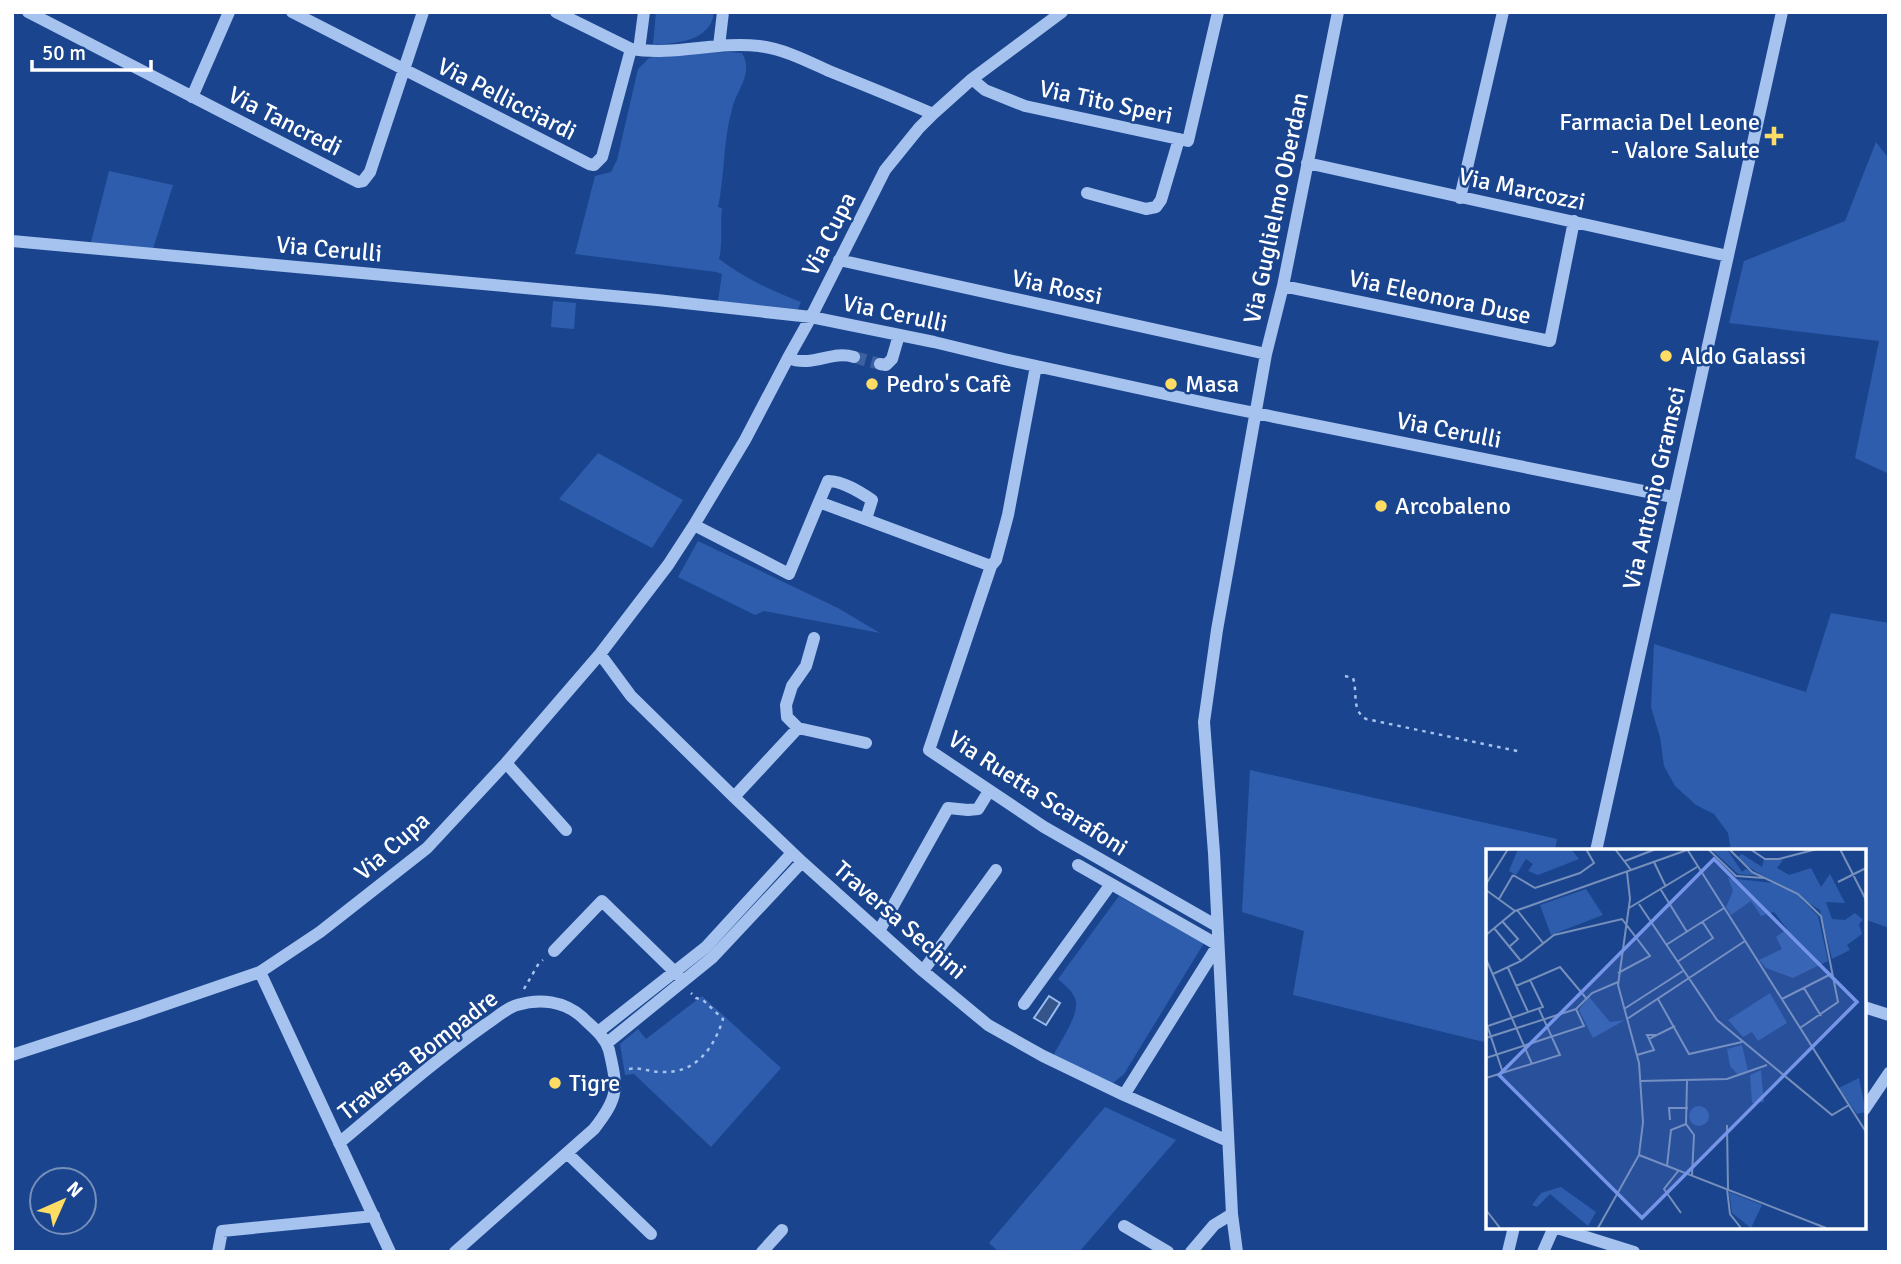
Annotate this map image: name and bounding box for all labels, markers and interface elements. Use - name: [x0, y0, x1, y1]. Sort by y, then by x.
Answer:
- scale bar: [32, 28, 150, 72]
- text: 50 m: [42, 40, 86, 66]
- street label: Via Pellicciardi: [432, 51, 582, 147]
- street label: Via Tito Speri: [1037, 73, 1175, 131]
- street label: Via Tancredi: [223, 80, 347, 162]
- street label: Via Guglielmo Oberdan: [1237, 90, 1315, 326]
- place label: Farmacia Del Leone - Valore Salute: [1559, 107, 1760, 165]
- marker: Farmacia Del Leone - Valore Salute: [1766, 128, 1782, 144]
- street label: Via Marcozzi: [1456, 161, 1588, 217]
- street label: Via Cupa: [795, 187, 863, 281]
- street label: Via Cerulli: [275, 229, 383, 269]
- street label: Via Rossi: [1009, 263, 1105, 311]
- street label: Via Eleonora Duse: [1346, 263, 1534, 331]
- street label: Via Cerulli: [840, 287, 950, 339]
- place label: Aldo Galassi: [1680, 341, 1806, 371]
- marker: Aldo Galassi: [1658, 348, 1674, 364]
- place label: Pedro's Cafè: [886, 369, 1012, 399]
- place label: Masa: [1185, 369, 1239, 399]
- marker: Pedro's Cafè: [864, 376, 880, 392]
- marker: Masa: [1163, 376, 1179, 392]
- street label: Via Antonio Gramsci: [1616, 384, 1692, 592]
- street label: Via Cerulli: [1394, 405, 1504, 455]
- place label: Arcobaleno: [1395, 491, 1511, 521]
- marker: Arcobaleno: [1373, 498, 1389, 514]
- street label: Via Ruetta Scarafoni: [942, 724, 1134, 862]
- street label: Via Cupa: [348, 805, 436, 887]
- inset map: [1486, 849, 1866, 1229]
- street label: Traversa Sechini: [827, 854, 973, 986]
- street label: Traversa Bompadre: [332, 983, 504, 1127]
- place label: Tigre: [569, 1068, 620, 1098]
- marker: Tigre: [547, 1075, 563, 1091]
- north arrow: [28, 1166, 98, 1236]
- text: N: [61, 1177, 87, 1203]

